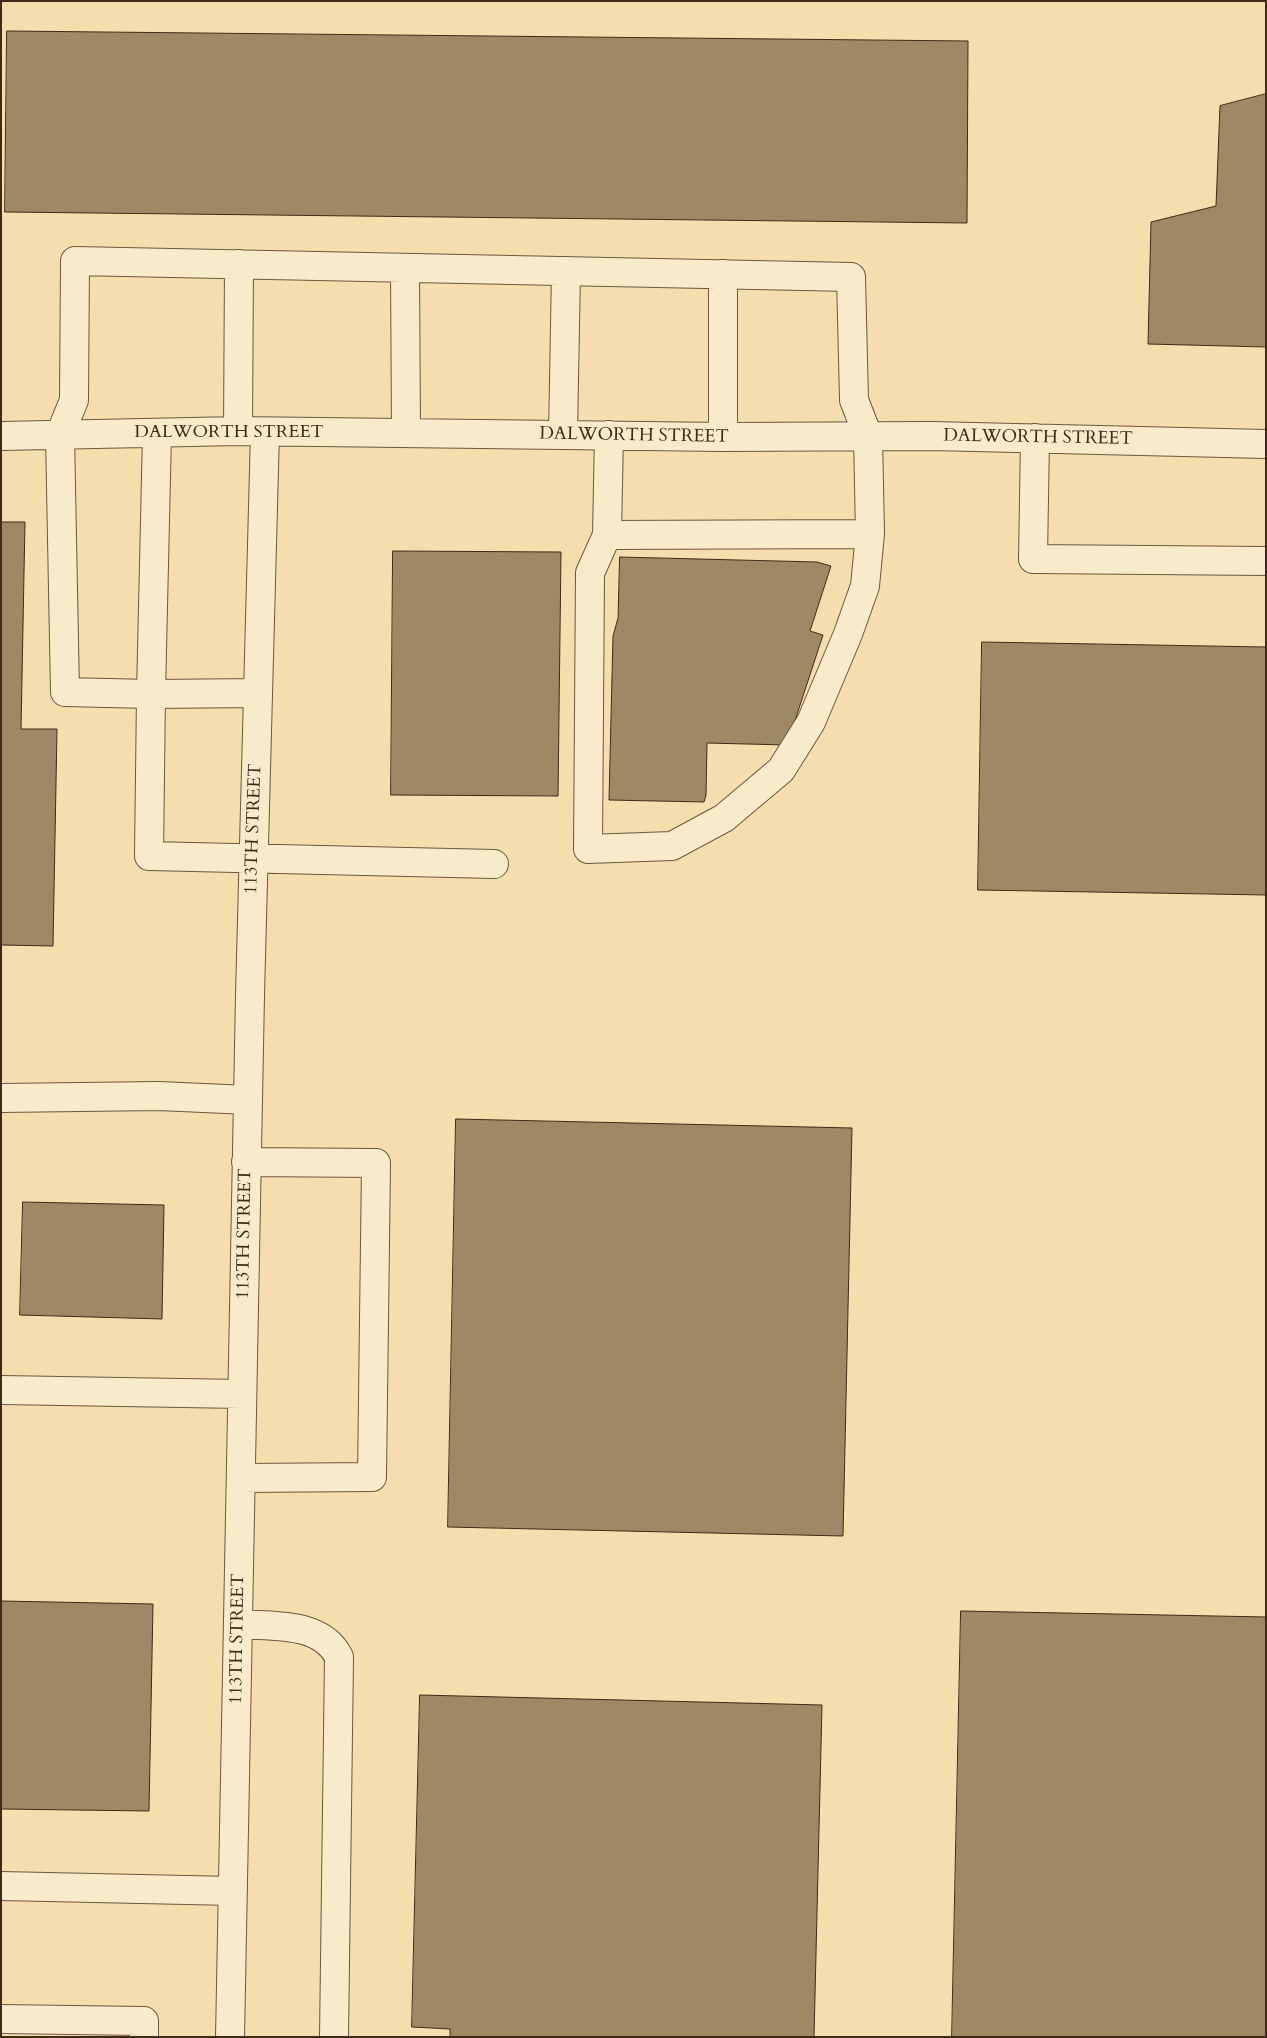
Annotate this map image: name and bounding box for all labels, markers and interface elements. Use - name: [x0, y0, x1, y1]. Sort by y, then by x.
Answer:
- street label: DALWORTH STREET: [134, 422, 324, 444]
- street label: DALWORTH STREET: [539, 424, 729, 448]
- street label: DALWORTH STREET: [943, 426, 1133, 450]
- street label: 113TH STREET: [241, 763, 267, 895]
- street label: 113TH STREET: [233, 1168, 257, 1300]
- street label: 113TH STREET: [226, 1573, 250, 1705]

